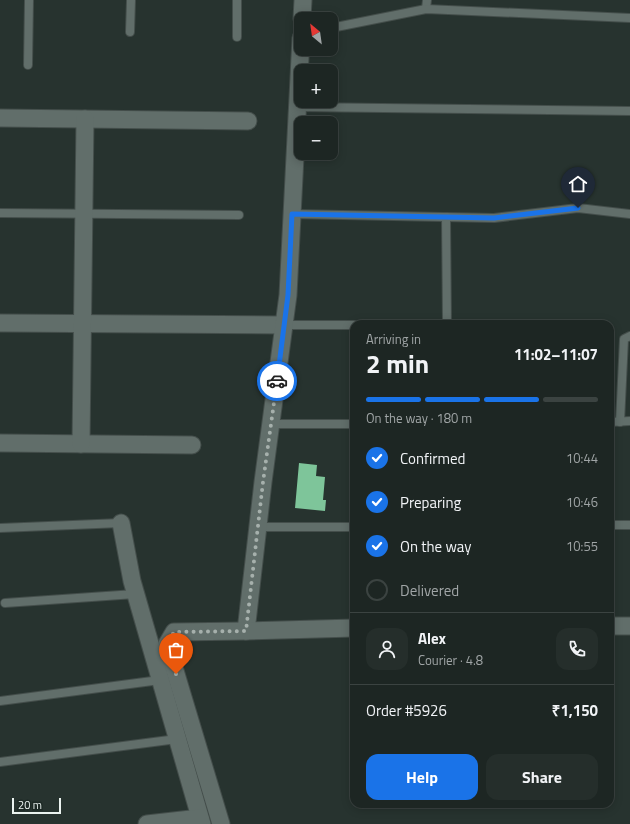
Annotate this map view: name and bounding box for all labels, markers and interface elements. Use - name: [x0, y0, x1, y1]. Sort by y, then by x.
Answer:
- north arrow: [294, 12, 338, 56]
- map controls: [294, 12, 338, 160]
- button: +: [294, 64, 338, 108]
- button: −: [294, 116, 338, 160]
- pin: [561, 167, 595, 208]
- icon: home: [567, 173, 589, 195]
- text: Arriving in: [366, 329, 421, 349]
- text: 11:02–11:07: [514, 343, 598, 366]
- text: 2 min: [366, 344, 429, 383]
- courier: [257, 361, 297, 401]
- icon: car: [266, 370, 288, 392]
- text: On the way · 180 m: [366, 408, 472, 428]
- icon: check: [366, 447, 388, 469]
- text: Confirmed: [400, 447, 465, 470]
- text: 10:44: [566, 448, 598, 468]
- icon: check: [366, 491, 388, 513]
- text: Preparing: [400, 491, 461, 514]
- text: 10:46: [566, 492, 598, 512]
- icon: check: [366, 535, 388, 557]
- text: On the way: [400, 535, 472, 558]
- text: 10:55: [566, 536, 598, 556]
- text: Delivered: [400, 579, 459, 602]
- text: Alex: [418, 627, 446, 650]
- button: person: [366, 628, 408, 670]
- button: phone: [556, 628, 598, 670]
- pin: [159, 633, 193, 674]
- icon: bag: [165, 639, 187, 661]
- text: Courier · 4.8: [418, 650, 483, 670]
- text: Order #5926: [366, 699, 447, 722]
- text: ₹1,150: [552, 699, 598, 722]
- button: Help: [366, 754, 478, 800]
- button: Share: [486, 754, 598, 800]
- scale bar: [12, 796, 61, 815]
- text: 20 m: [18, 797, 42, 813]

